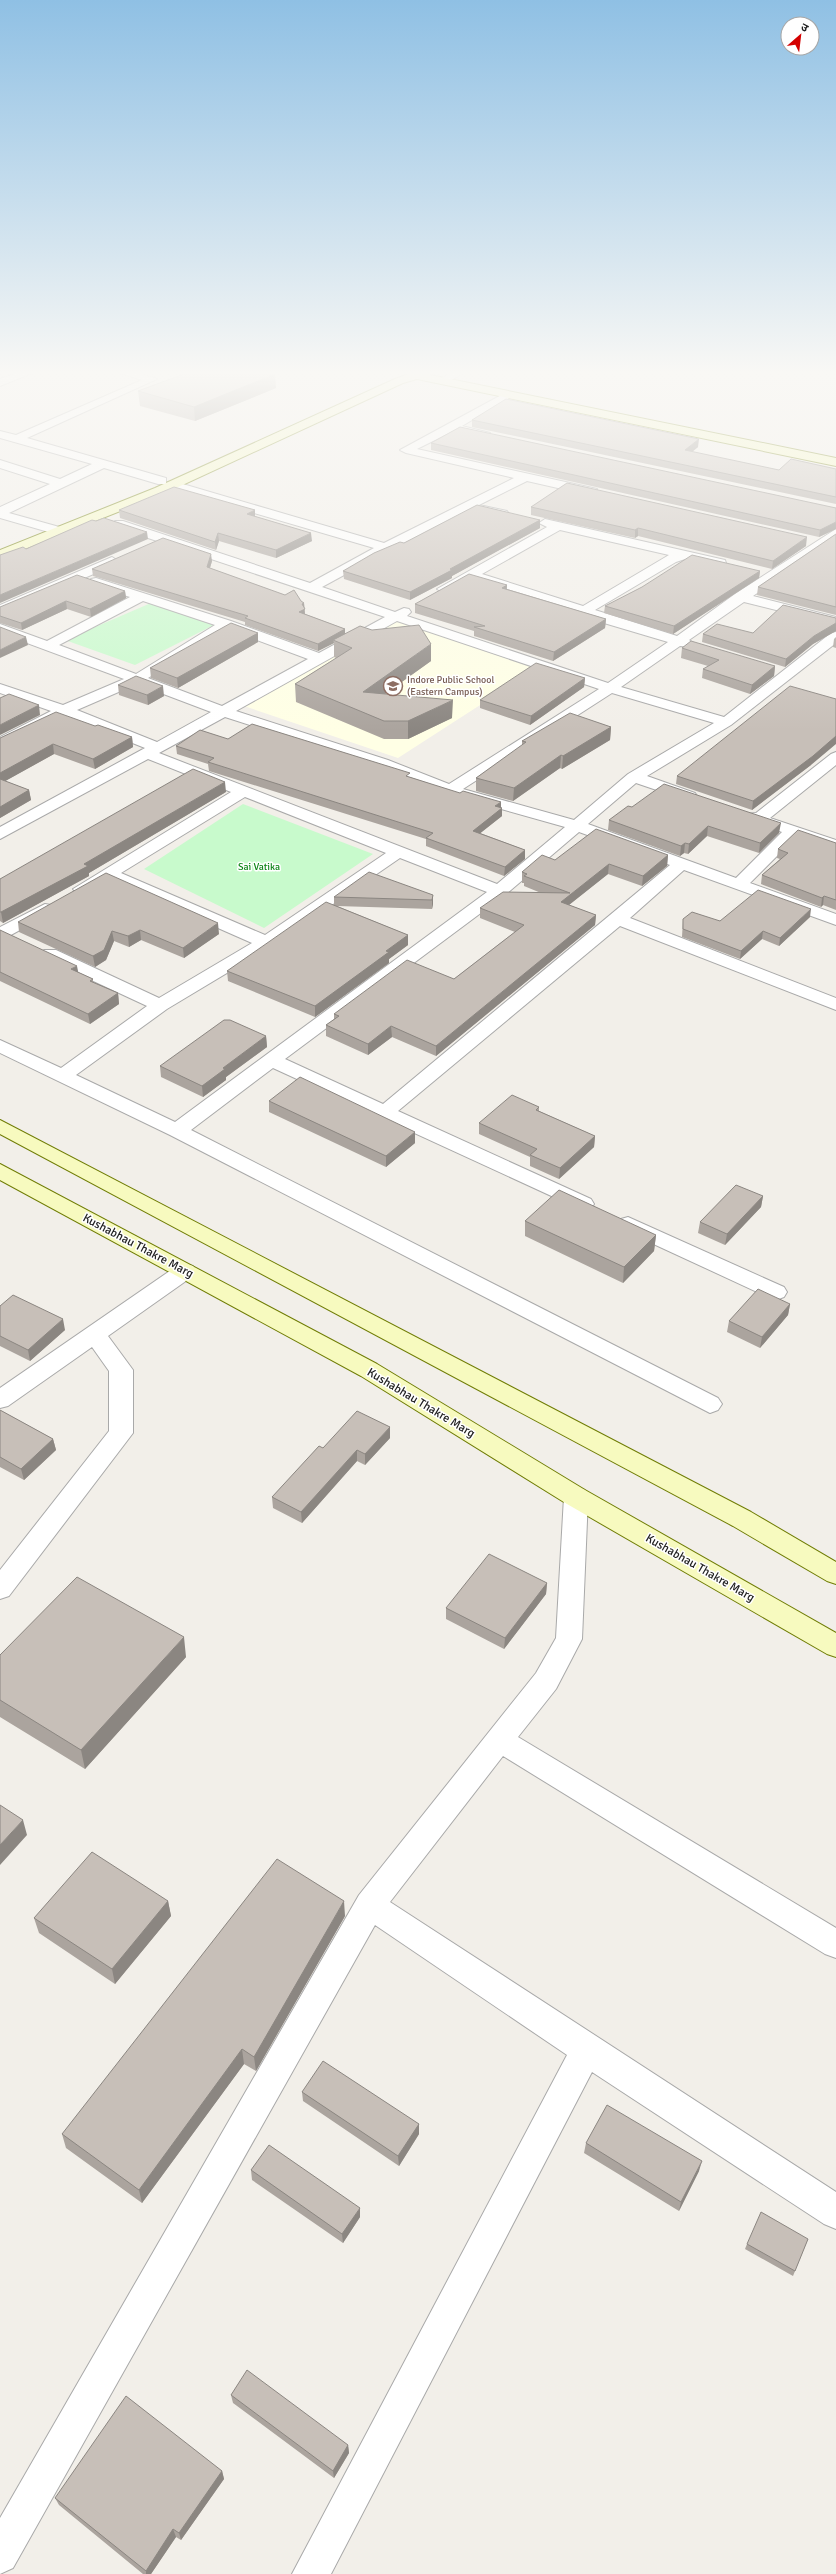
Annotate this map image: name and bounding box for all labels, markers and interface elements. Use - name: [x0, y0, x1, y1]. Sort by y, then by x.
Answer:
- north arrow: [780, 16, 820, 56]
- text: उ: [799, 20, 811, 35]
- place label: Indore Public School (Eastern Campus): [407, 674, 495, 698]
- school or university icon: Indore Public School (Eastern Campus): [382, 675, 404, 697]
- park label: Sai Vatika: [238, 861, 280, 873]
- street label: Kushabhau Thakre Marg: [80, 1210, 196, 1282]
- street label: Kushabhau Thakre Marg: [364, 1365, 478, 1441]
- street label: Kushabhau Thakre Marg: [643, 1531, 757, 1605]

